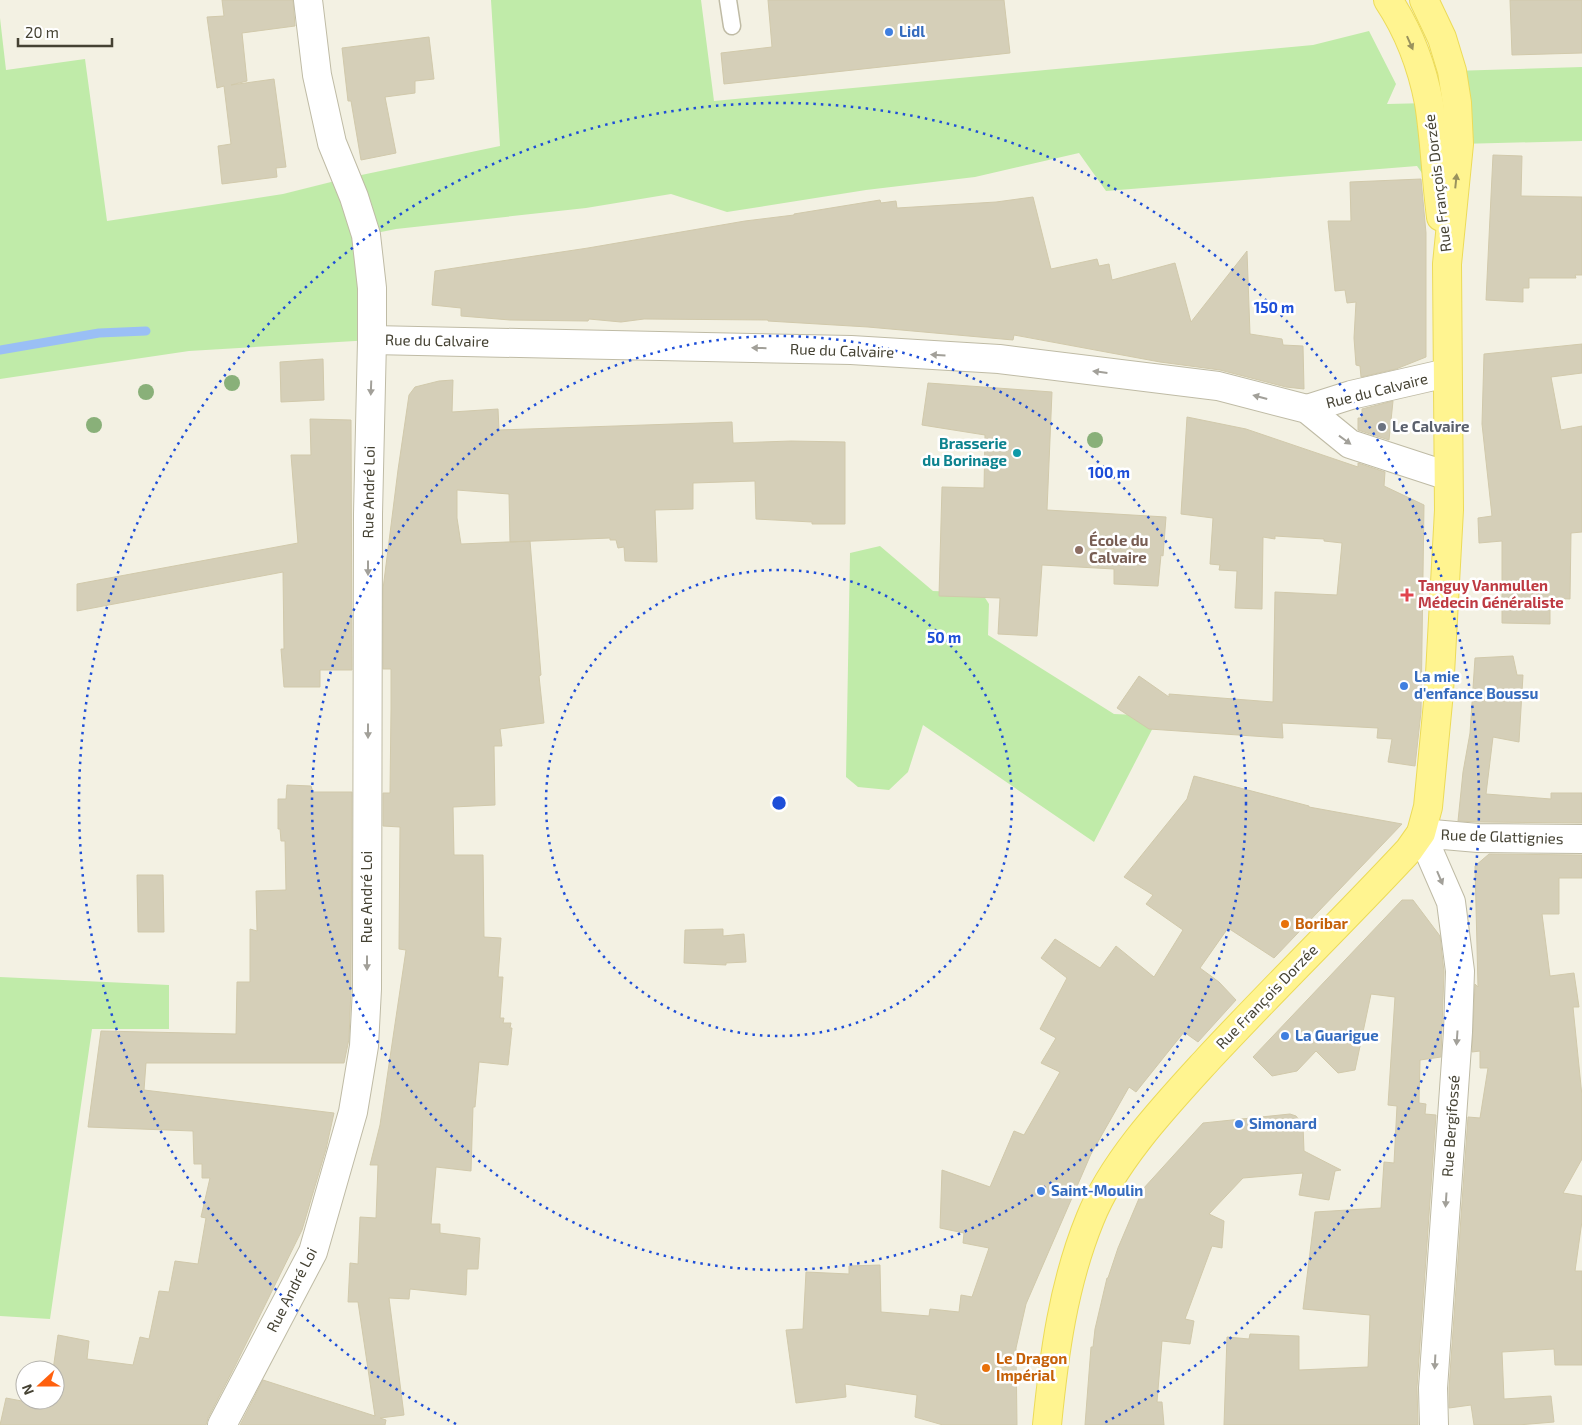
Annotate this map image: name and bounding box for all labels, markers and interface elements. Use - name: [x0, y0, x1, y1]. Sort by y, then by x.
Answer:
- scale bar: [18, 15, 111, 47]
- place label: Lidl: [899, 22, 925, 40]
- text: 20 m: [25, 23, 59, 41]
- marker: Lidl: [883, 26, 895, 38]
- one-way arrow: [1406, 36, 1414, 50]
- street label: Rue François Dorzée: [1420, 113, 1455, 253]
- one-way arrow: [1452, 172, 1460, 188]
- text: 150 m: [1254, 298, 1294, 316]
- street label: Rue du Calvaire: [385, 330, 489, 350]
- street label: Rue du Calvaire: [790, 339, 894, 361]
- one-way arrow: [750, 344, 766, 352]
- one-way arrow: [930, 351, 946, 359]
- one-way arrow: [1092, 368, 1108, 376]
- street label: Rue du Calvaire: [1324, 369, 1430, 411]
- one-way arrow: [367, 381, 375, 397]
- one-way arrow: [1253, 393, 1268, 401]
- place label: Le Calvaire: [1392, 417, 1469, 435]
- marker: Le Calvaire: [1376, 421, 1388, 433]
- place label: Brasserie du Borinage: [922, 434, 1007, 469]
- one-way arrow: [1338, 435, 1352, 445]
- street label: Rue André Loi: [358, 446, 378, 538]
- marker: Brasserie du Borinage: [1011, 447, 1023, 459]
- text: 100 m: [1088, 463, 1130, 481]
- place label: École du Calvaire: [1089, 530, 1149, 566]
- marker: École du Calvaire: [1073, 544, 1085, 556]
- one-way arrow: [364, 561, 372, 577]
- place label: Tanguy Vanmullen Médecin Généraliste: [1418, 576, 1564, 611]
- marker: Tanguy Vanmullen Médecin Généraliste: [1400, 588, 1414, 602]
- text: 50 m: [927, 628, 961, 646]
- place label: La mie d'enfance Boussu: [1414, 667, 1538, 702]
- marker: La mie d'enfance Boussu: [1398, 680, 1410, 692]
- one-way arrow: [364, 723, 372, 739]
- centre of rings: [770, 794, 788, 812]
- street label: Rue de Glattignies: [1440, 825, 1564, 847]
- street label: Rue André Loi: [357, 851, 375, 943]
- one-way arrow: [1437, 871, 1445, 885]
- place label: Boribar: [1295, 914, 1348, 932]
- marker: Boribar: [1279, 918, 1291, 930]
- street label: Rue François Dorzée: [1212, 940, 1322, 1053]
- one-way arrow: [363, 956, 371, 972]
- place label: La Guarigue: [1295, 1026, 1379, 1044]
- marker: La Guarigue: [1279, 1030, 1291, 1042]
- one-way arrow: [1453, 1030, 1461, 1046]
- street label: Rue Bergifossé: [1437, 1074, 1463, 1177]
- place label: Simonard: [1249, 1114, 1317, 1132]
- marker: Simonard: [1233, 1118, 1245, 1130]
- place label: Saint-Moulin: [1051, 1181, 1143, 1199]
- marker: Saint-Moulin: [1035, 1185, 1047, 1197]
- one-way arrow: [1441, 1192, 1449, 1208]
- street label: Rue André Loi: [262, 1244, 320, 1335]
- place label: Le Dragon Impérial: [996, 1349, 1067, 1384]
- one-way arrow: [1430, 1354, 1438, 1370]
- north arrow: [15, 1360, 65, 1410]
- marker: Le Dragon Impérial: [980, 1362, 992, 1374]
- text: N: [18, 1382, 37, 1398]

